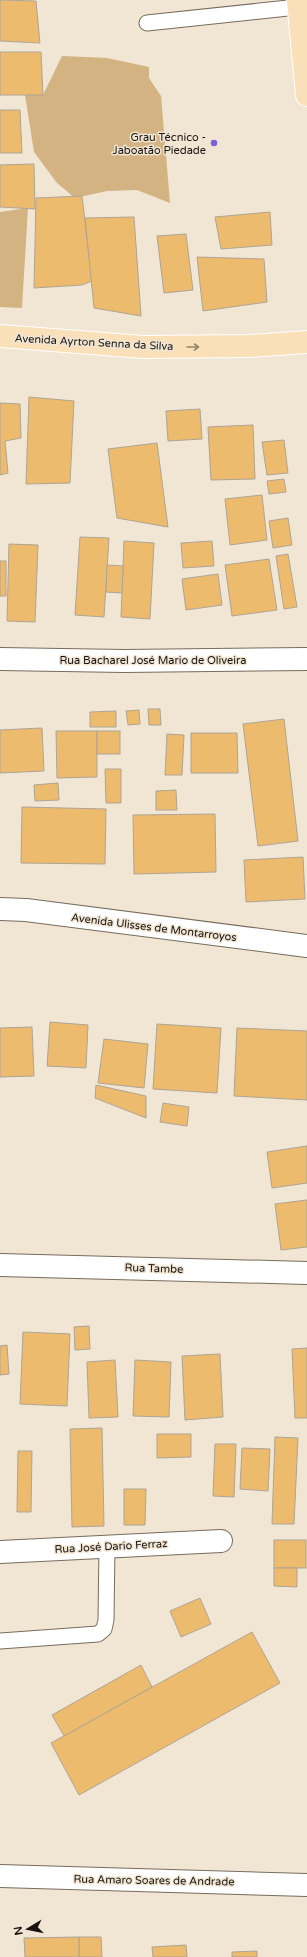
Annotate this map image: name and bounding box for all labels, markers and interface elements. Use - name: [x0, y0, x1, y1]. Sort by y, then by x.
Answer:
- place label: Grau Técnico - Jaboatão Piedade: [113, 131, 206, 157]
- marker: Grau Técnico - Jaboatão Piedade: [209, 138, 219, 148]
- street label: Avenida Ayrton Senna da Silva: [14, 332, 174, 353]
- one-way arrow: [186, 343, 199, 351]
- street label: Rua Bacharel José Mario de Oliveira: [60, 654, 246, 667]
- street label: Avenida Ulisses de Montarroyos: [70, 911, 237, 944]
- street label: Rua Tambe: [124, 1261, 184, 1276]
- street label: Rua José Dario Ferraz: [54, 1537, 168, 1556]
- street label: Rua Amaro Soares de Andrade: [73, 1873, 235, 1888]
- north arrow: [8, 1909, 48, 1949]
- text: N: [11, 1925, 26, 1936]

